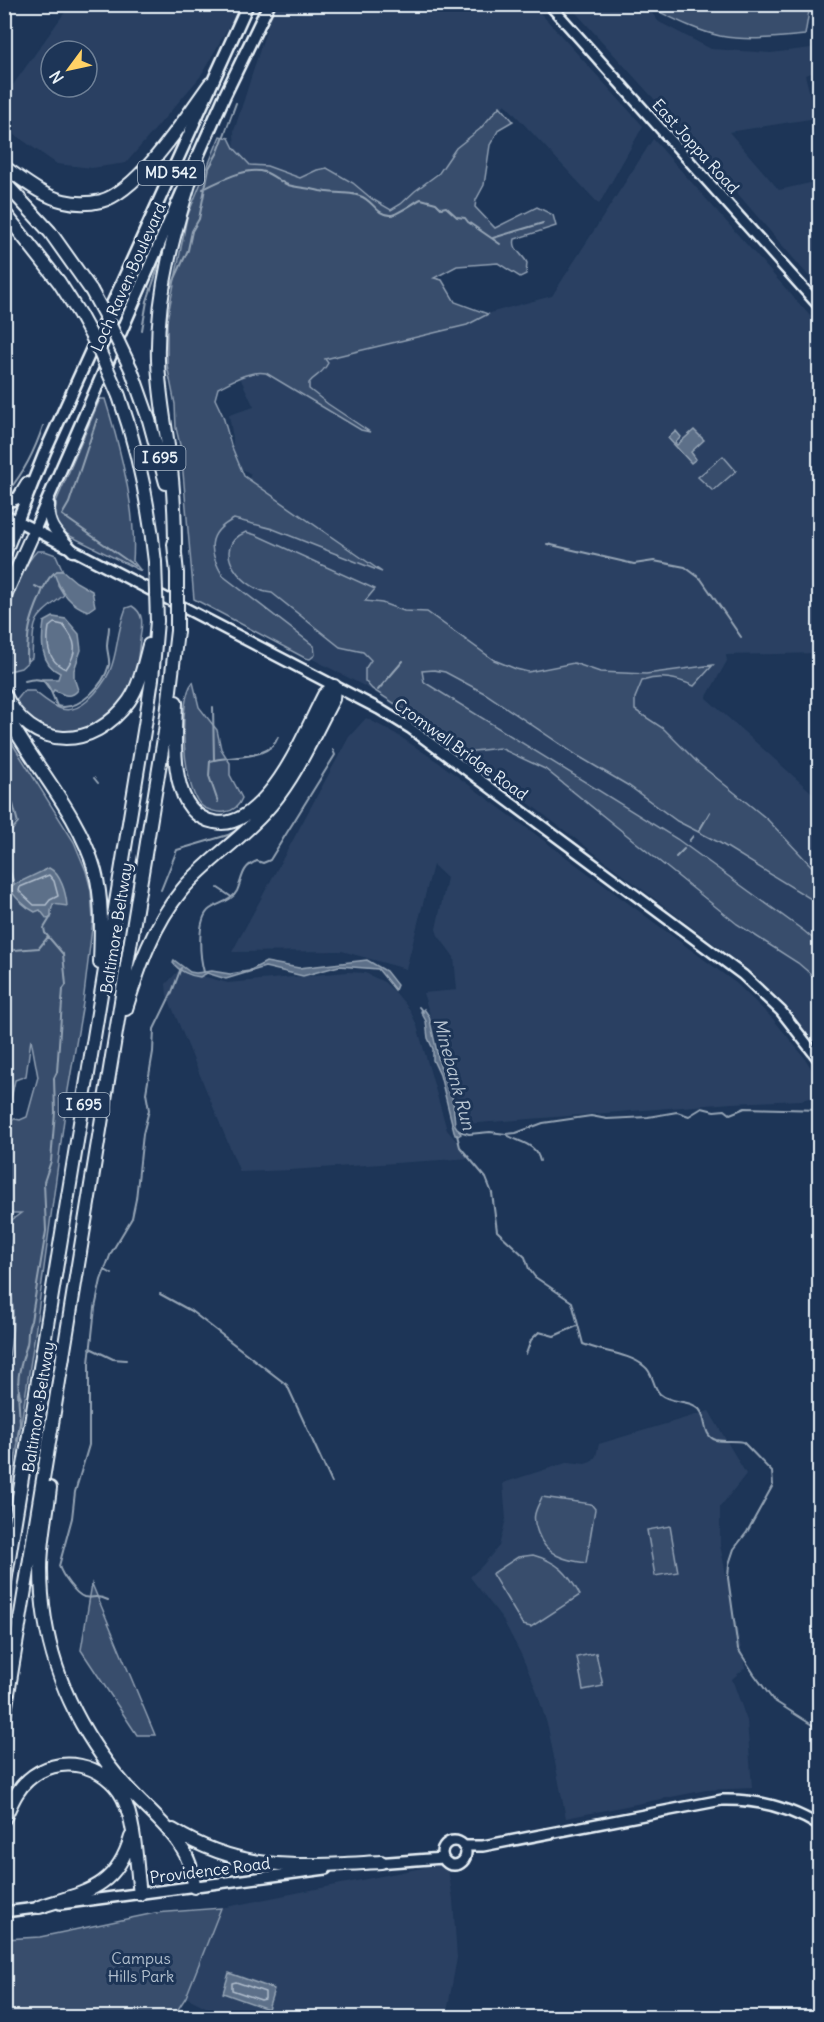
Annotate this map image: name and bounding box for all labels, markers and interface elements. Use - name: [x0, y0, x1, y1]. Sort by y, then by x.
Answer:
- north arrow: [39, 39, 99, 99]
- text: N: [45, 67, 68, 87]
- street label: East Joppa Road: [648, 95, 744, 197]
- road number: MD 542: [138, 161, 204, 185]
- street label: Loch Raven Boulevard: [86, 199, 170, 355]
- road number: I 695: [134, 446, 186, 470]
- street label: Cromwell Bridge Road: [390, 694, 532, 804]
- street label: Baltimore Beltway: [96, 861, 136, 995]
- water label: Minebank Run: [428, 1015, 481, 1133]
- road number: I 695: [58, 1093, 110, 1117]
- street label: Baltimore Beltway: [18, 1340, 58, 1474]
- street label: Providence Road: [149, 1853, 271, 1887]
- park label: Campus Hills Park: [108, 1948, 174, 1986]

